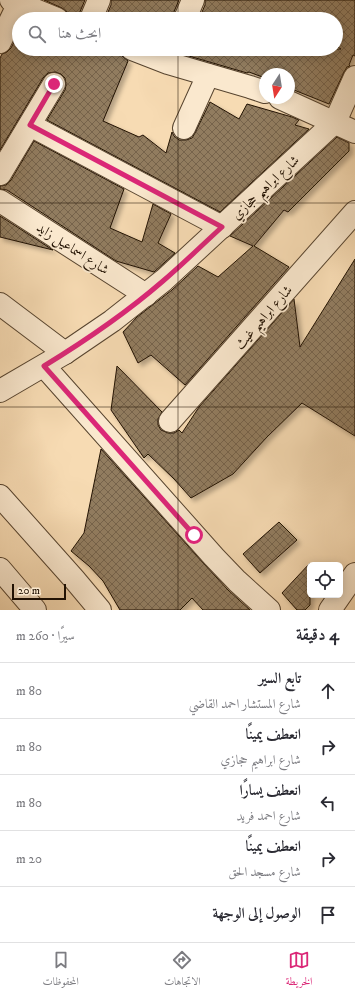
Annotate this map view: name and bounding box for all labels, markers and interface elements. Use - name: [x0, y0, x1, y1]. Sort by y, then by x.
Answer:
- search box: [12, 12, 343, 56]
- icon: search: [26, 23, 48, 45]
- text: ابحث هنا: [58, 24, 101, 43]
- north arrow: [259, 68, 295, 104]
- route end: [45, 75, 63, 93]
- street label: شارع ابراهيم حجازي: [228, 152, 306, 227]
- street label: شارع اسماعيل زايد: [32, 219, 112, 281]
- street label: شارع ابراهيم غيث: [231, 282, 300, 356]
- route start: [185, 526, 203, 544]
- map controls: [307, 562, 343, 598]
- button: locate: [307, 562, 343, 598]
- scale bar: [12, 582, 66, 601]
- text: 20 m: [18, 584, 40, 598]
- text: 4 دقيقة: [296, 624, 339, 646]
- text: سيرًا · 260 m: [16, 628, 75, 644]
- text: تابع السير: [259, 669, 301, 688]
- icon: ahead: [317, 680, 339, 702]
- text: 80 m: [16, 683, 42, 699]
- text: شارع المستشار احمد القاضي: [189, 696, 301, 712]
- text: انعطف يمينًا: [246, 725, 301, 744]
- icon: right: [317, 736, 339, 758]
- text: 80 m: [16, 739, 42, 755]
- text: شارع ابراهيم حجازي: [221, 752, 301, 768]
- text: انعطف يسارًا: [240, 781, 301, 800]
- icon: left: [317, 792, 339, 814]
- text: 80 m: [16, 795, 42, 811]
- text: شارع احمد فريد: [237, 808, 301, 824]
- text: انعطف يمينًا: [246, 837, 301, 856]
- icon: right: [317, 848, 339, 870]
- text: 20 m: [16, 851, 42, 867]
- text: شارع مسجد الحق: [228, 864, 301, 880]
- text: الوصول إلى الوجهة: [212, 904, 301, 923]
- icon: arrive: [317, 904, 339, 926]
- tab: المحفوظات: [43, 949, 79, 992]
- tab: الاتجاهات: [164, 949, 201, 992]
- tab: الخريطة: [286, 949, 312, 992]

